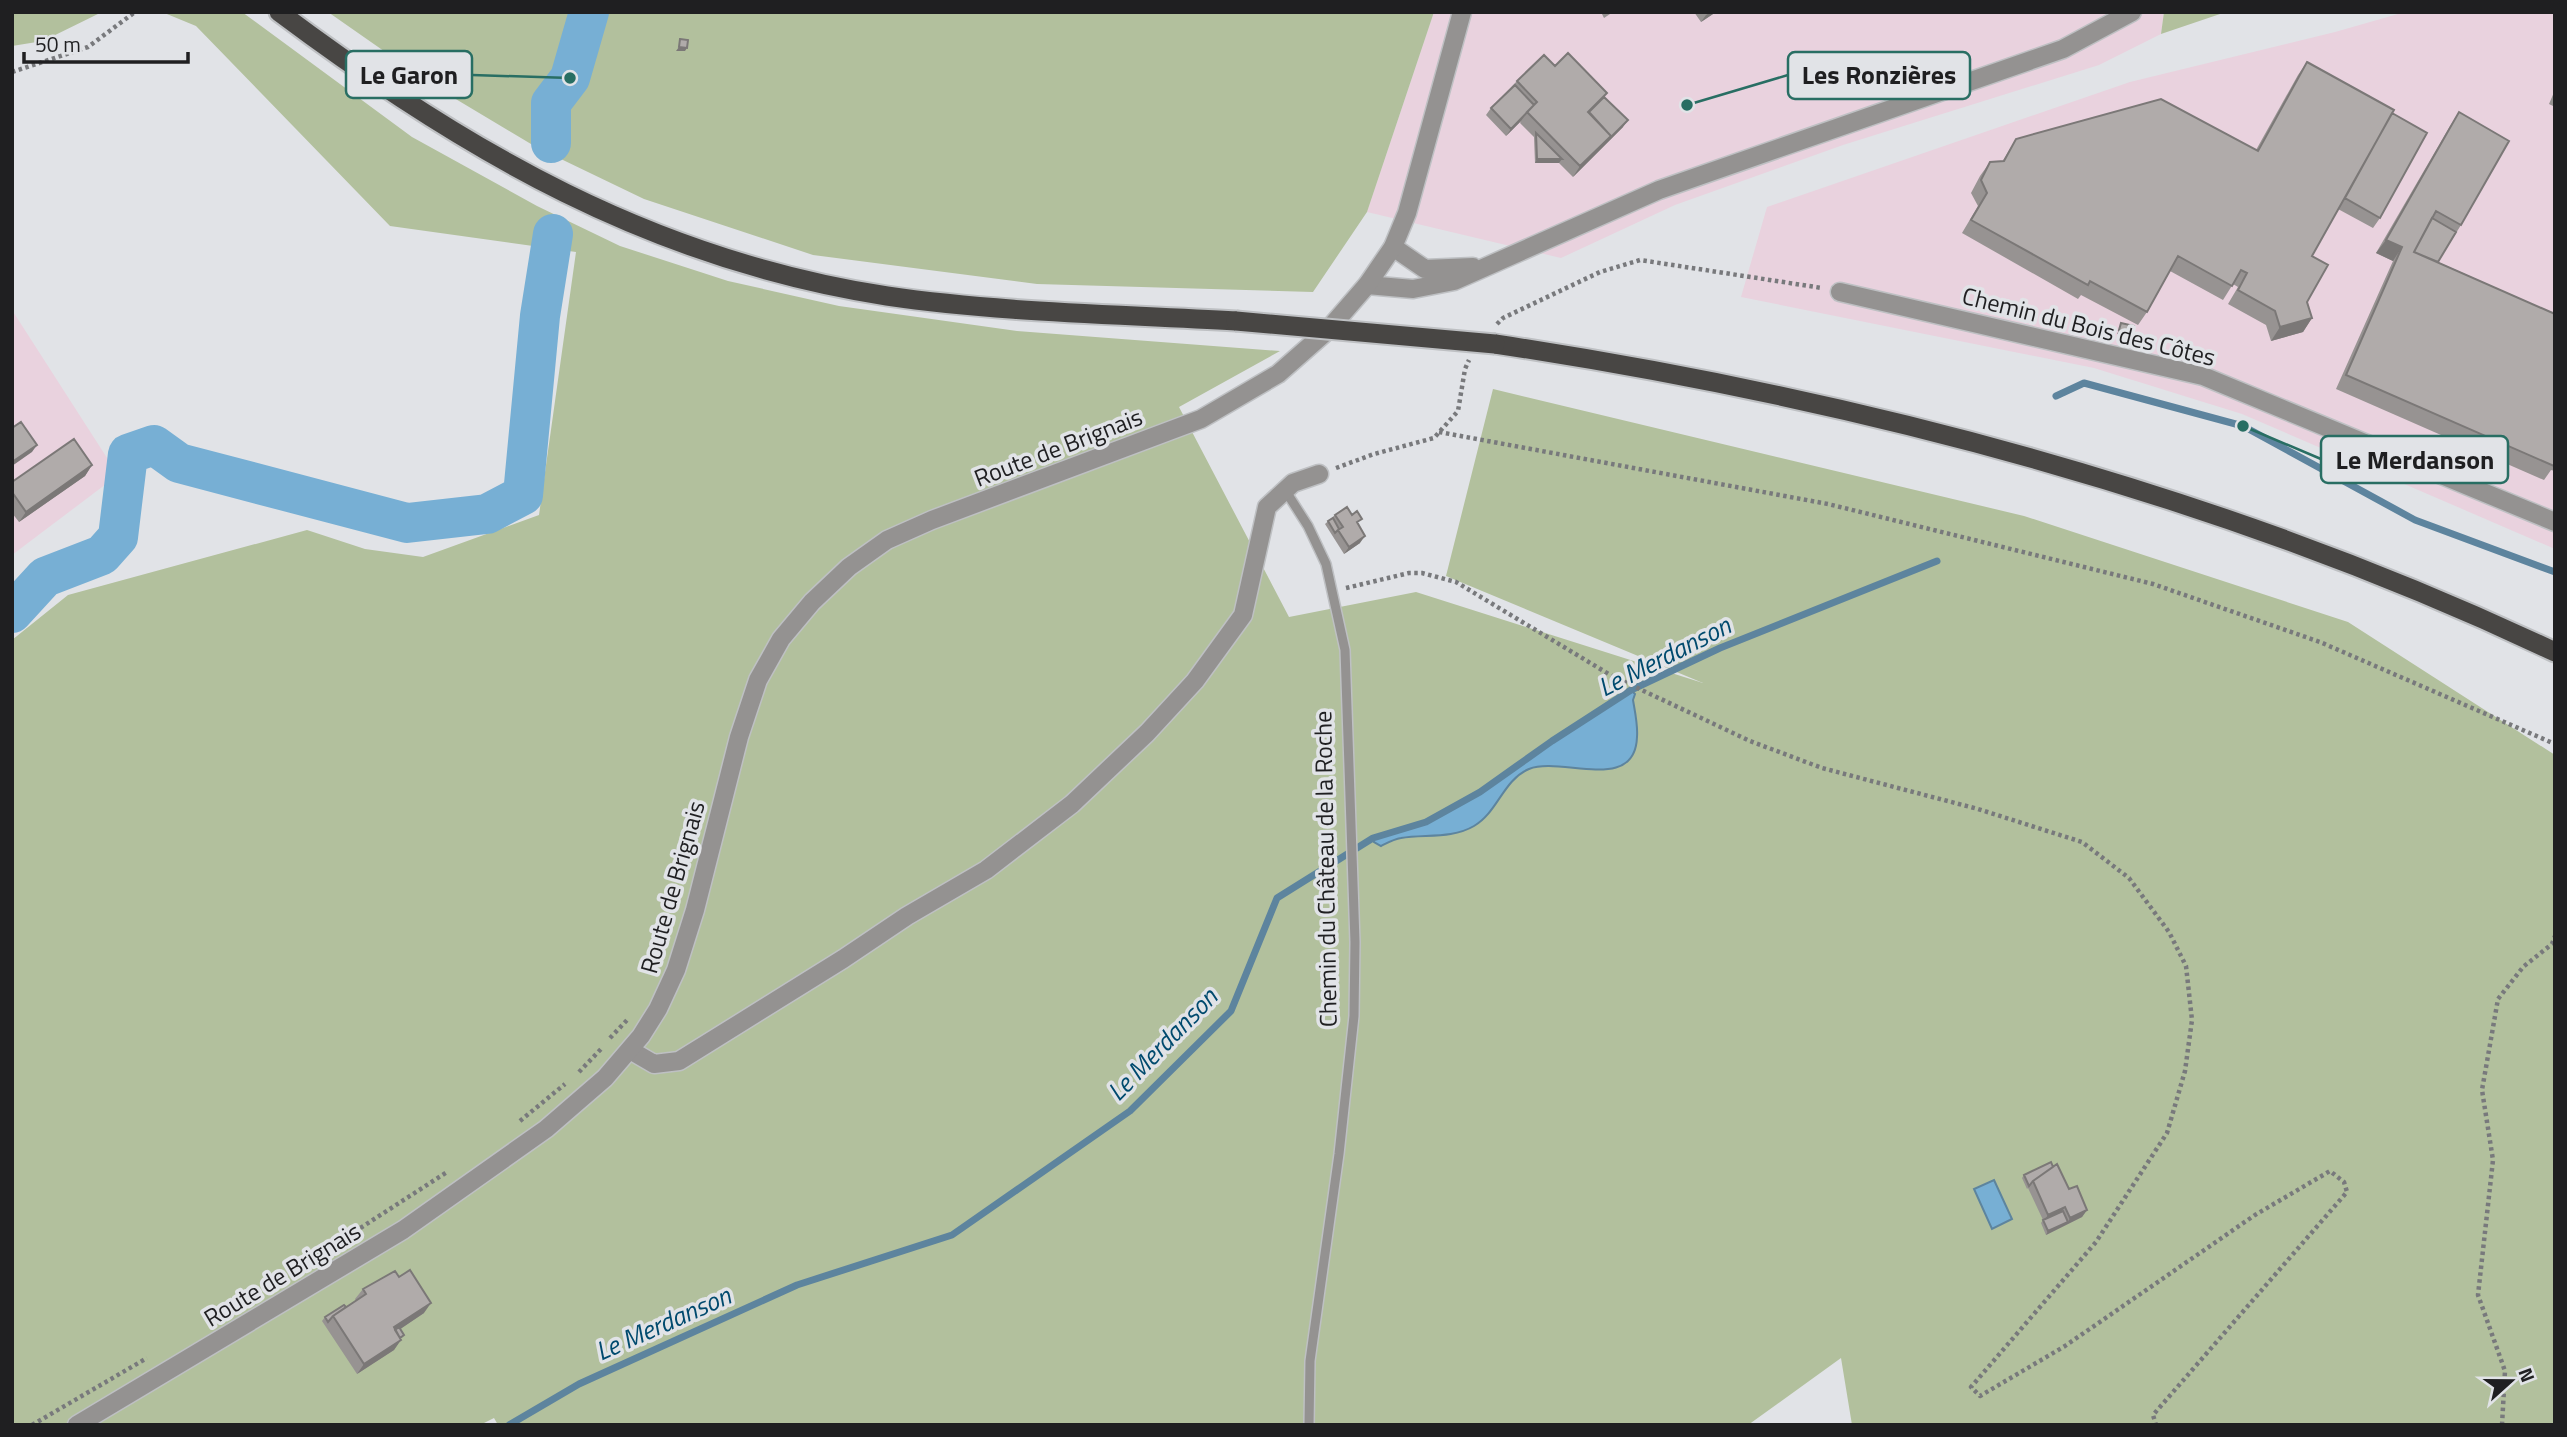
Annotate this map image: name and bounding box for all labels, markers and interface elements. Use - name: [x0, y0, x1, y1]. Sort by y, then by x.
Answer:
- scale bar: [24, 21, 189, 65]
- text: 50 m: [35, 28, 81, 60]
- callout: Le Garon: [346, 51, 472, 98]
- callout: Les Ronzières: [1788, 52, 1970, 99]
- text: Le Garon: [360, 55, 458, 94]
- text: Les Ronzières: [1802, 55, 1956, 94]
- street label: Chemin du Bois des Côtes: [1959, 277, 2219, 375]
- street label: Route de Brignais: [968, 398, 1148, 496]
- callout: Le Merdanson: [2321, 436, 2508, 483]
- text: Le Merdanson: [2336, 440, 2494, 479]
- water label: Le Merdanson: [1591, 605, 1738, 706]
- street label: Chemin du Château de la Roche: [1304, 710, 1346, 1028]
- street label: Route de Brignais: [630, 797, 714, 977]
- water label: Le Merdanson: [1098, 978, 1227, 1110]
- street label: Route de Brignais: [196, 1213, 368, 1335]
- water label: Le Merdanson: [589, 1275, 738, 1370]
- north arrow: [2476, 1346, 2546, 1416]
- text: N: [2511, 1363, 2543, 1386]

